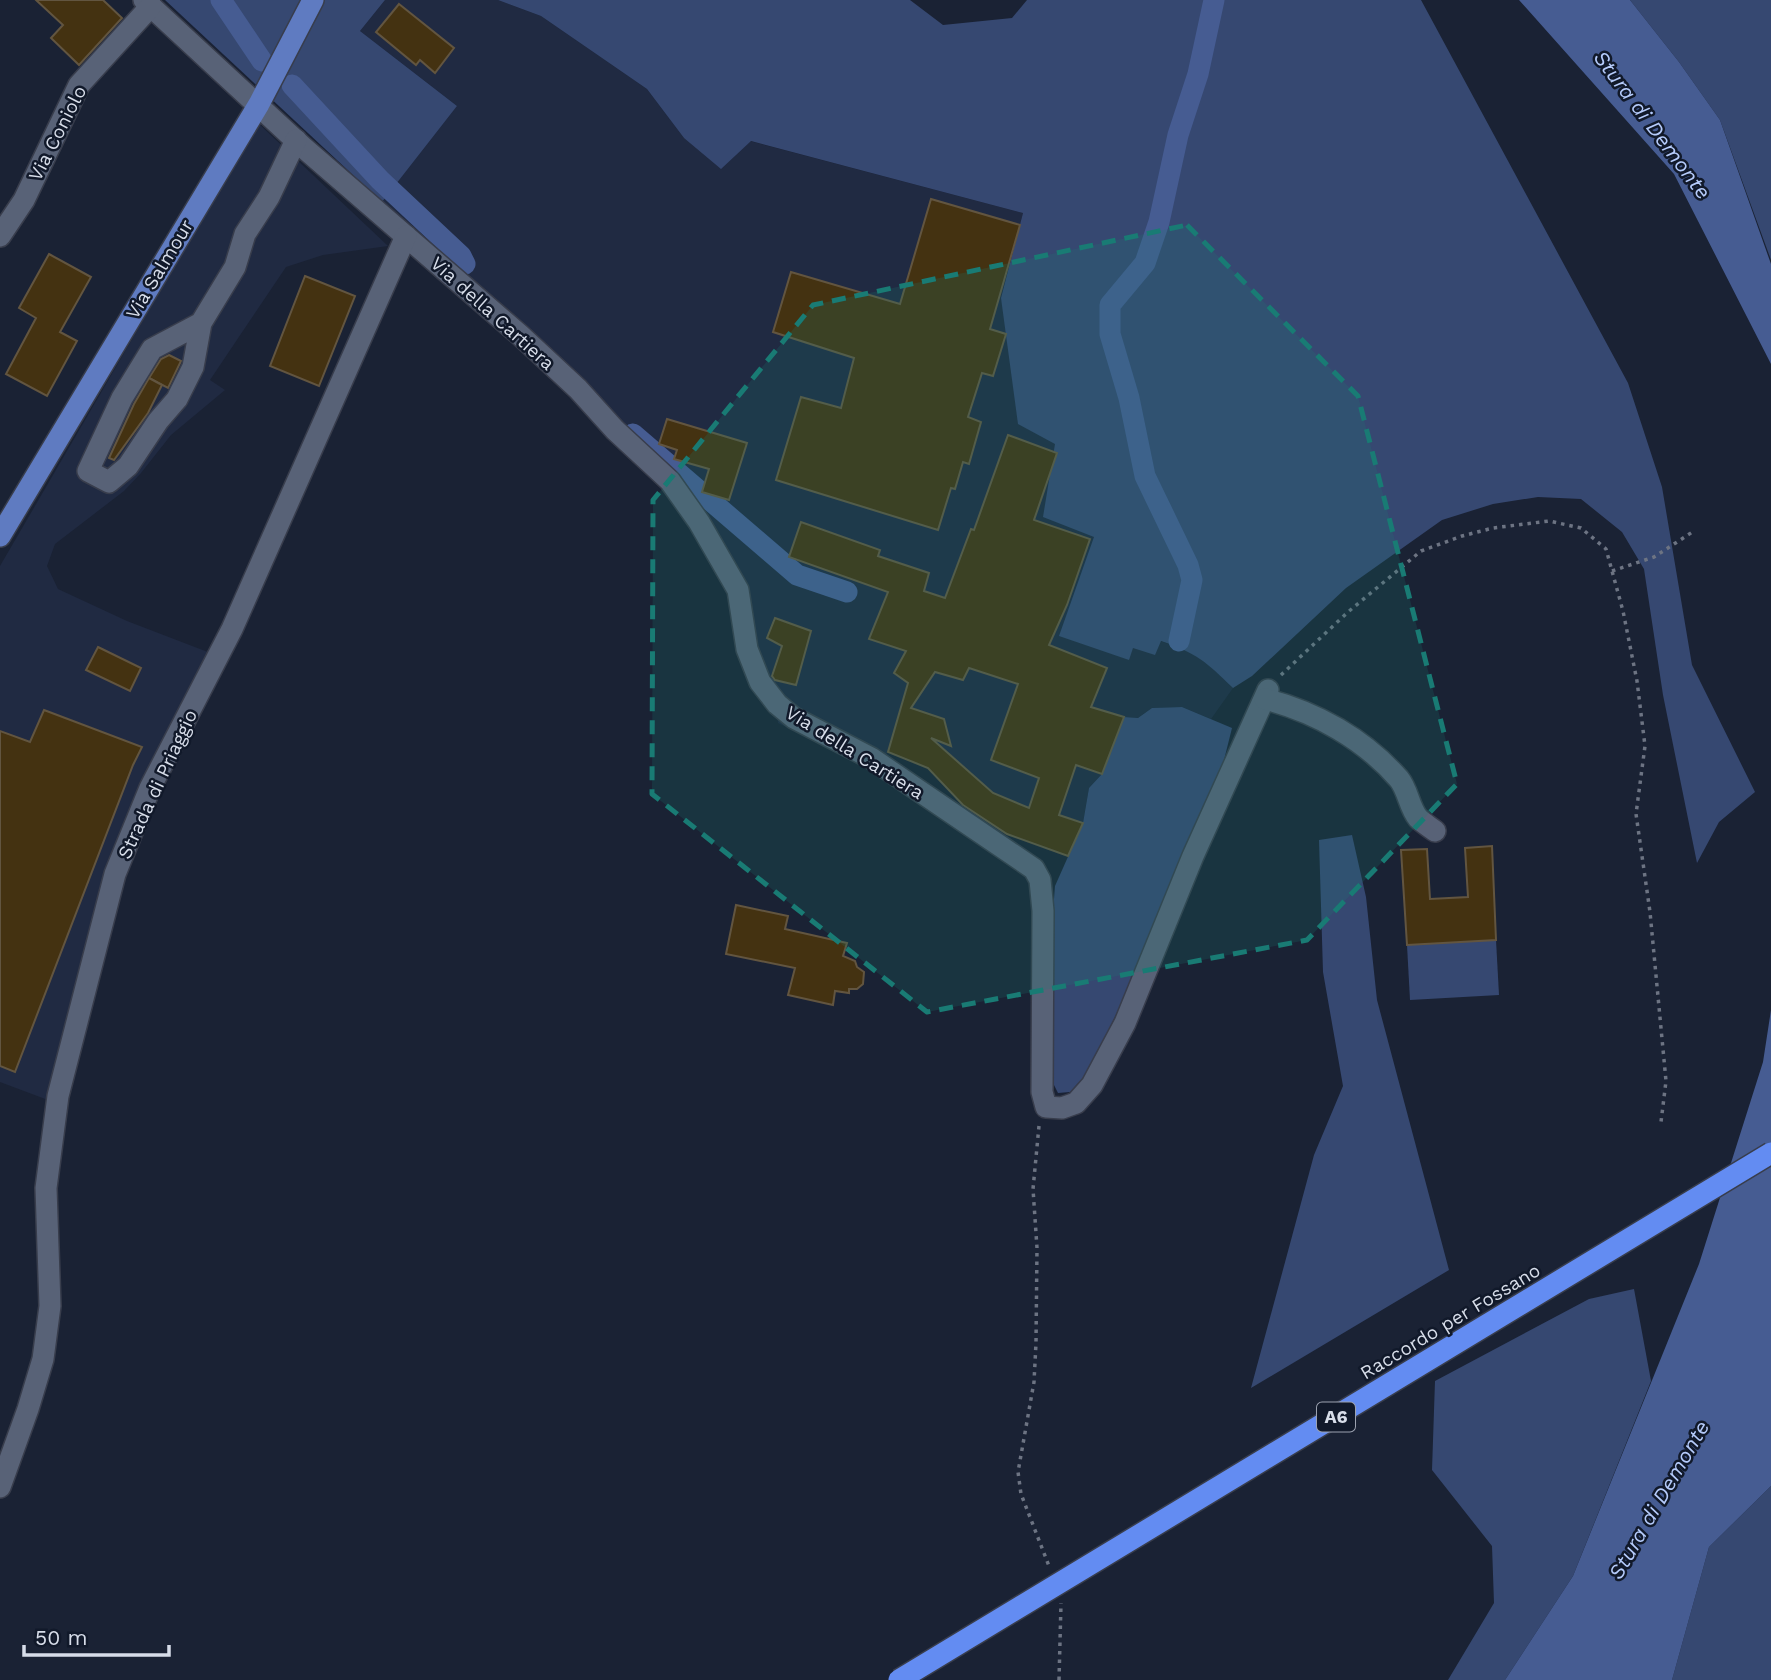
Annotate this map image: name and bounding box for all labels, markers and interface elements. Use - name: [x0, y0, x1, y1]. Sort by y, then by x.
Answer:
- water label: Stura di Demonte: [1588, 46, 1716, 204]
- street label: Via Coniolo: [24, 82, 91, 185]
- street label: Via Salmour: [121, 215, 198, 323]
- street label: Via della Cartiera: [426, 252, 559, 375]
- street label: Via della Cartiera: [781, 701, 928, 804]
- street label: Strada di Priaggio: [113, 706, 202, 863]
- street label: Raccordo per Fossano: [1356, 1259, 1544, 1384]
- road number: A6: [1317, 1402, 1355, 1432]
- water label: Stura di Demonte: [1603, 1416, 1714, 1584]
- scale bar: [24, 1614, 170, 1658]
- text: 50 m: [35, 1625, 87, 1650]

